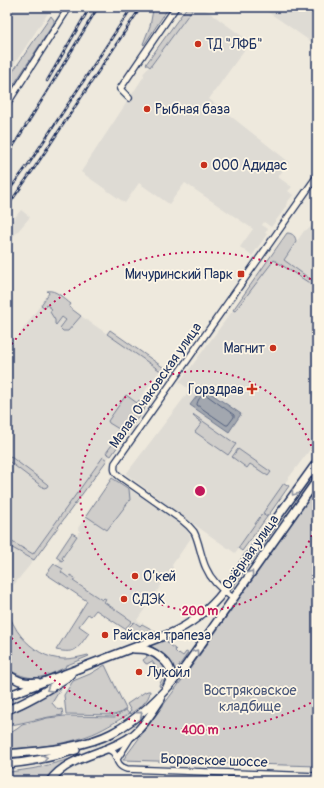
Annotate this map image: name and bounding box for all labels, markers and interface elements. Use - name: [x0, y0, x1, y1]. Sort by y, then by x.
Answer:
- place label: ТД "ЛФБ": [206, 36, 263, 53]
- marker: ТД "ЛФБ": [193, 39, 203, 49]
- place label: Рыбная база: [155, 101, 230, 118]
- marker: Рыбная база: [142, 104, 152, 114]
- place label: ООО Адидас: [212, 157, 287, 174]
- marker: ООО Адидас: [199, 160, 209, 170]
- place label: Мичуринский Парк: [125, 266, 233, 283]
- marker: Мичуринский Парк: [236, 269, 246, 279]
- street label: Малая Очаковская улица: [106, 319, 205, 451]
- place label: Магнит: [223, 340, 265, 357]
- marker: Магнит: [268, 343, 278, 353]
- place label: Горздрав: [188, 381, 244, 398]
- marker: Горздрав: [247, 384, 257, 394]
- centre of rings: [193, 484, 207, 498]
- one-way arrow: [292, 489, 299, 496]
- street label: Озёрная улица: [218, 511, 283, 593]
- place label: О’кей: [143, 568, 176, 585]
- marker: О’кей: [130, 571, 140, 581]
- one-way arrow: [246, 571, 253, 578]
- place label: СДЭК: [132, 591, 166, 608]
- marker: СДЭК: [119, 594, 129, 604]
- text: 200 m: [182, 604, 219, 619]
- place label: Райская трапеза: [113, 627, 211, 644]
- marker: Райская трапеза: [100, 630, 110, 640]
- one-way arrow: [191, 649, 199, 656]
- place label: Лукойл: [146, 664, 190, 681]
- marker: Лукойл: [134, 667, 144, 677]
- park label: Востряковское кладбище: [204, 682, 297, 715]
- one-way arrow: [46, 685, 53, 692]
- one-way arrow: [135, 712, 142, 719]
- text: 400 m: [181, 723, 219, 738]
- street label: Боровское шоссе: [160, 750, 268, 771]
- one-way arrow: [42, 754, 49, 763]

